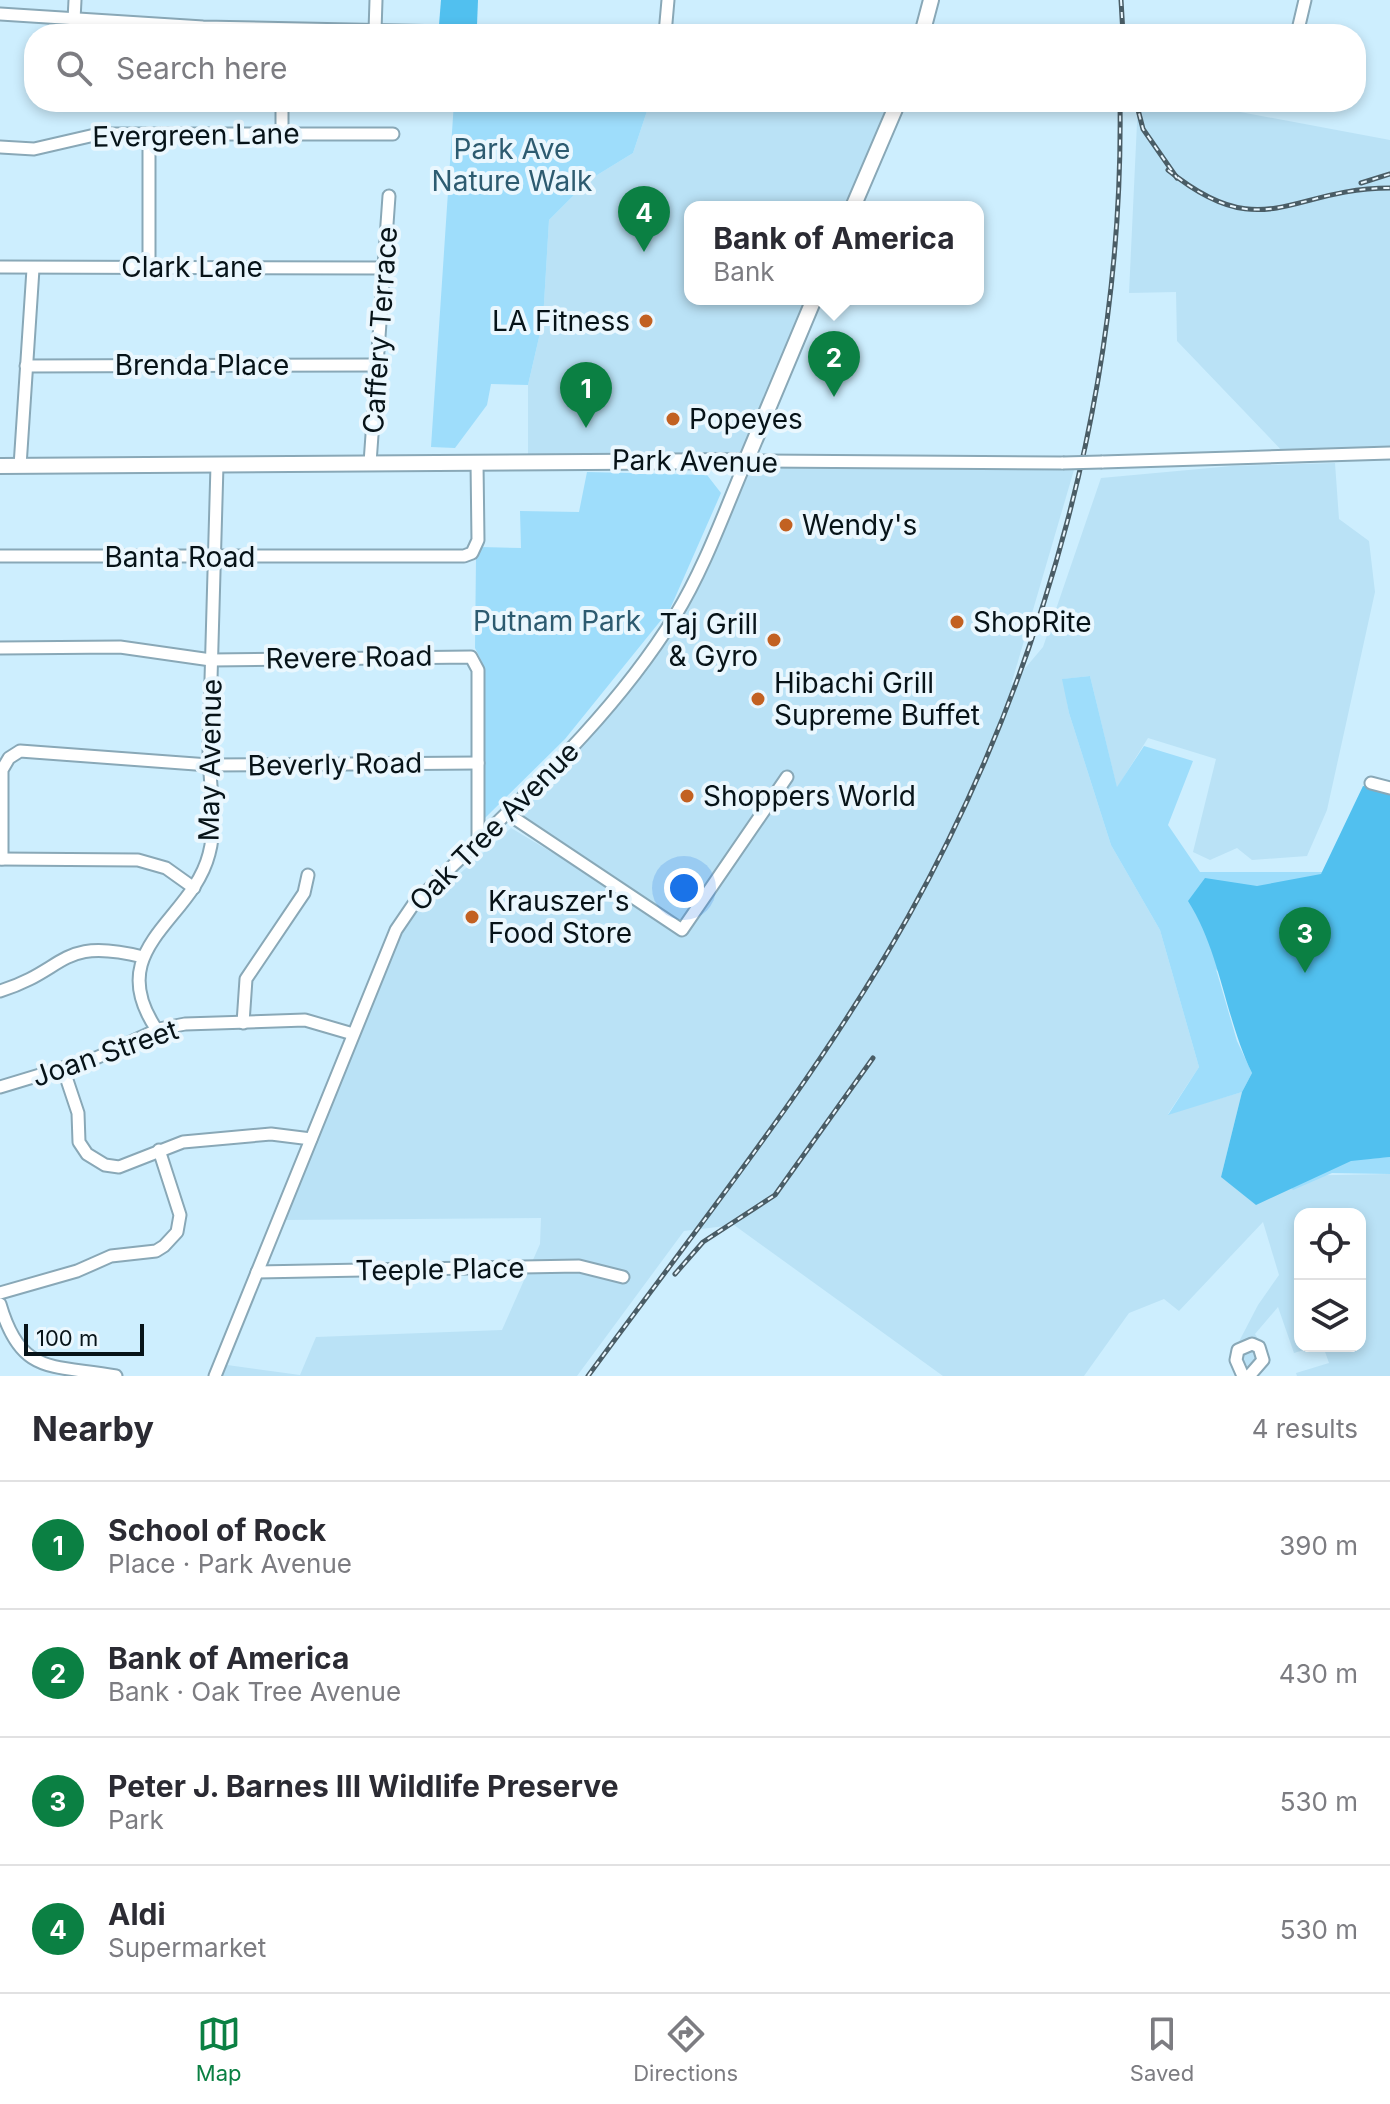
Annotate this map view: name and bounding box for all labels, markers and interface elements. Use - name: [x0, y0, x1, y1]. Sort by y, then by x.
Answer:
- search box: [24, 24, 1366, 112]
- icon: search: [52, 46, 96, 90]
- text: Search here: [116, 50, 288, 86]
- street label: Evergreen Lane: [92, 116, 300, 154]
- park label: Park Ave Nature Walk: [432, 132, 592, 198]
- pin: 4: [618, 186, 670, 252]
- popup: [684, 201, 984, 305]
- text: Bank of America: [713, 220, 955, 256]
- street label: Caffery Terrace: [356, 225, 404, 435]
- street label: Clark Lane: [121, 250, 263, 284]
- text: Bank: [713, 256, 775, 287]
- place label: LA Fitness: [492, 304, 630, 338]
- marker: LA Fitness: [637, 312, 655, 330]
- pin: 2: [808, 331, 860, 397]
- street label: Brenda Place: [115, 348, 289, 382]
- pin: 1: [560, 362, 612, 428]
- place label: Popeyes: [689, 402, 803, 436]
- marker: Popeyes: [664, 410, 682, 428]
- street label: Park Avenue: [612, 443, 778, 479]
- place label: Wendy's: [802, 508, 917, 542]
- marker: Wendy's: [777, 516, 795, 534]
- street label: Banta Road: [104, 540, 256, 574]
- park label: Putnam Park: [473, 604, 641, 638]
- place label: ShopRite: [973, 605, 1091, 639]
- place label: Taj Grill & Gyro: [659, 607, 758, 673]
- marker: ShopRite: [948, 613, 966, 631]
- marker: Taj Grill & Gyro: [765, 631, 783, 649]
- street label: Revere Road: [265, 639, 433, 675]
- place label: Hibachi Grill Supreme Buffet: [774, 666, 980, 732]
- street label: May Avenue: [192, 678, 228, 842]
- marker: Hibachi Grill Supreme Buffet: [749, 690, 767, 708]
- street label: Oak Tree Avenue: [402, 734, 586, 918]
- street label: Beverly Road: [247, 745, 423, 783]
- place label: Shoppers World: [703, 779, 916, 813]
- marker: Shoppers World: [678, 787, 696, 805]
- your location: [664, 868, 704, 908]
- place label: Krauszer's Food Store: [488, 884, 632, 950]
- pin: 3: [1279, 907, 1331, 973]
- marker: Krauszer's Food Store: [463, 908, 481, 926]
- street label: Joan Street: [28, 1012, 182, 1094]
- map controls: [1294, 1208, 1366, 1352]
- button: locate: [1294, 1208, 1366, 1280]
- street label: Teeple Place: [355, 1251, 525, 1287]
- button: layers: [1294, 1280, 1366, 1352]
- scale bar: [24, 1320, 144, 1356]
- text: 100 m: [36, 1325, 98, 1351]
- text: Nearby: [32, 1408, 154, 1449]
- text: 4 results: [1252, 1413, 1358, 1444]
- text: School of Rock: [108, 1512, 326, 1548]
- text: 1: [52, 1530, 64, 1561]
- text: 390 m: [1279, 1530, 1358, 1561]
- text: Place · Park Avenue: [108, 1548, 352, 1579]
- text: Bank of America: [108, 1640, 349, 1676]
- text: 2: [50, 1658, 66, 1689]
- text: 430 m: [1279, 1658, 1358, 1689]
- text: Bank · Oak Tree Avenue: [108, 1676, 401, 1707]
- text: Peter J. Barnes III Wildlife Preserve: [108, 1768, 619, 1804]
- text: 3: [50, 1786, 66, 1817]
- text: 530 m: [1280, 1786, 1358, 1817]
- text: Park: [108, 1804, 164, 1835]
- text: Aldi: [108, 1896, 166, 1932]
- text: 4: [49, 1914, 67, 1945]
- text: 530 m: [1280, 1914, 1358, 1945]
- text: Supermarket: [108, 1932, 266, 1963]
- tab: Map: [196, 2012, 242, 2086]
- tab: Directions: [633, 2012, 738, 2086]
- tab: Saved: [1130, 2012, 1194, 2086]

